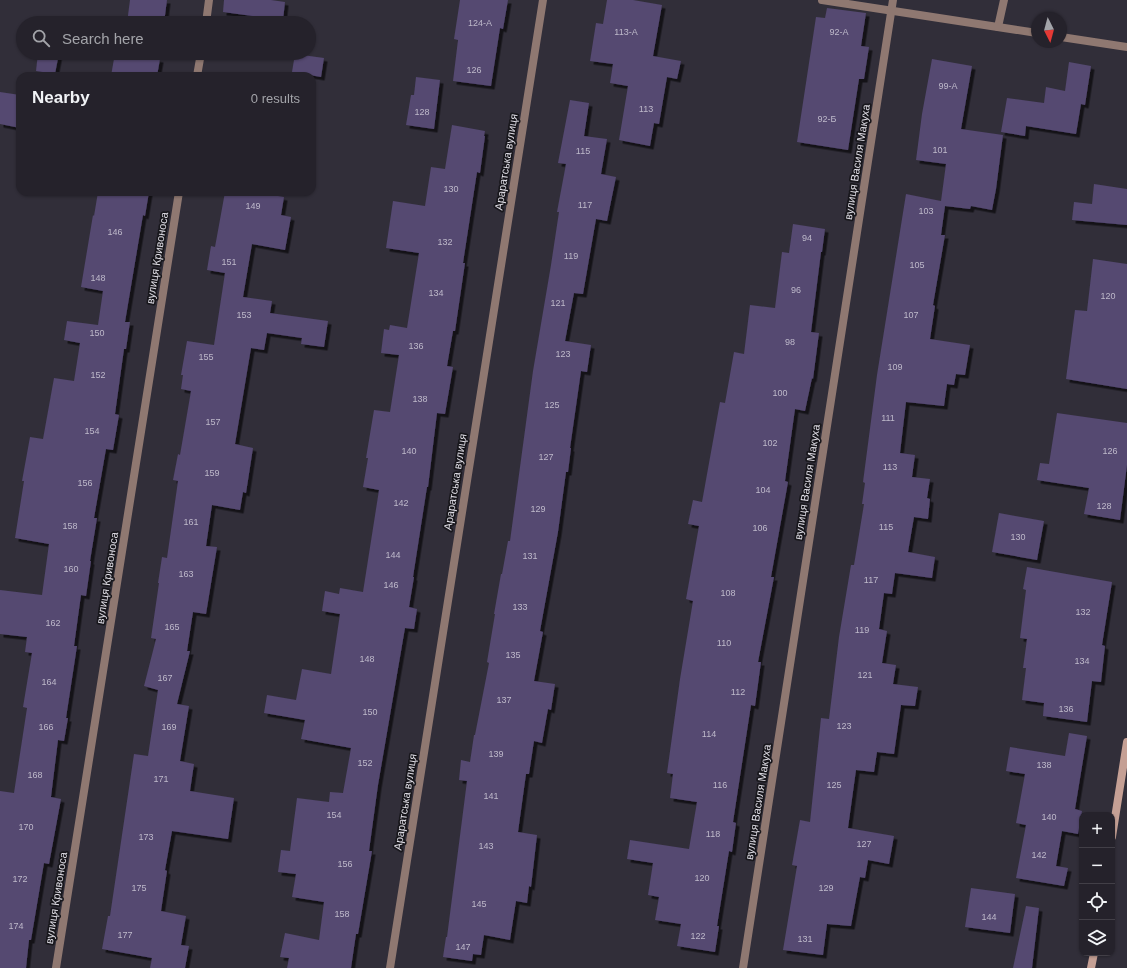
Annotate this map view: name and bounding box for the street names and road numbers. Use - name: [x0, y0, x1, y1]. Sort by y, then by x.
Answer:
- street label: вулиця Василя Макуха: [842, 103, 872, 221]
- street label: Араратська вулиця: [492, 113, 520, 211]
- street label: вулиця Кривоноса: [144, 210, 170, 305]
- street label: вулиця Василя Макуха: [792, 423, 822, 541]
- street label: Араратська вулиця: [441, 433, 469, 531]
- street label: вулиця Кривоноса: [94, 530, 120, 625]
- street label: вулиця Василя Макуха: [743, 743, 773, 861]
- street label: Араратська вулиця: [391, 753, 419, 851]
- street label: вулиця Кривоноса: [43, 850, 69, 945]

